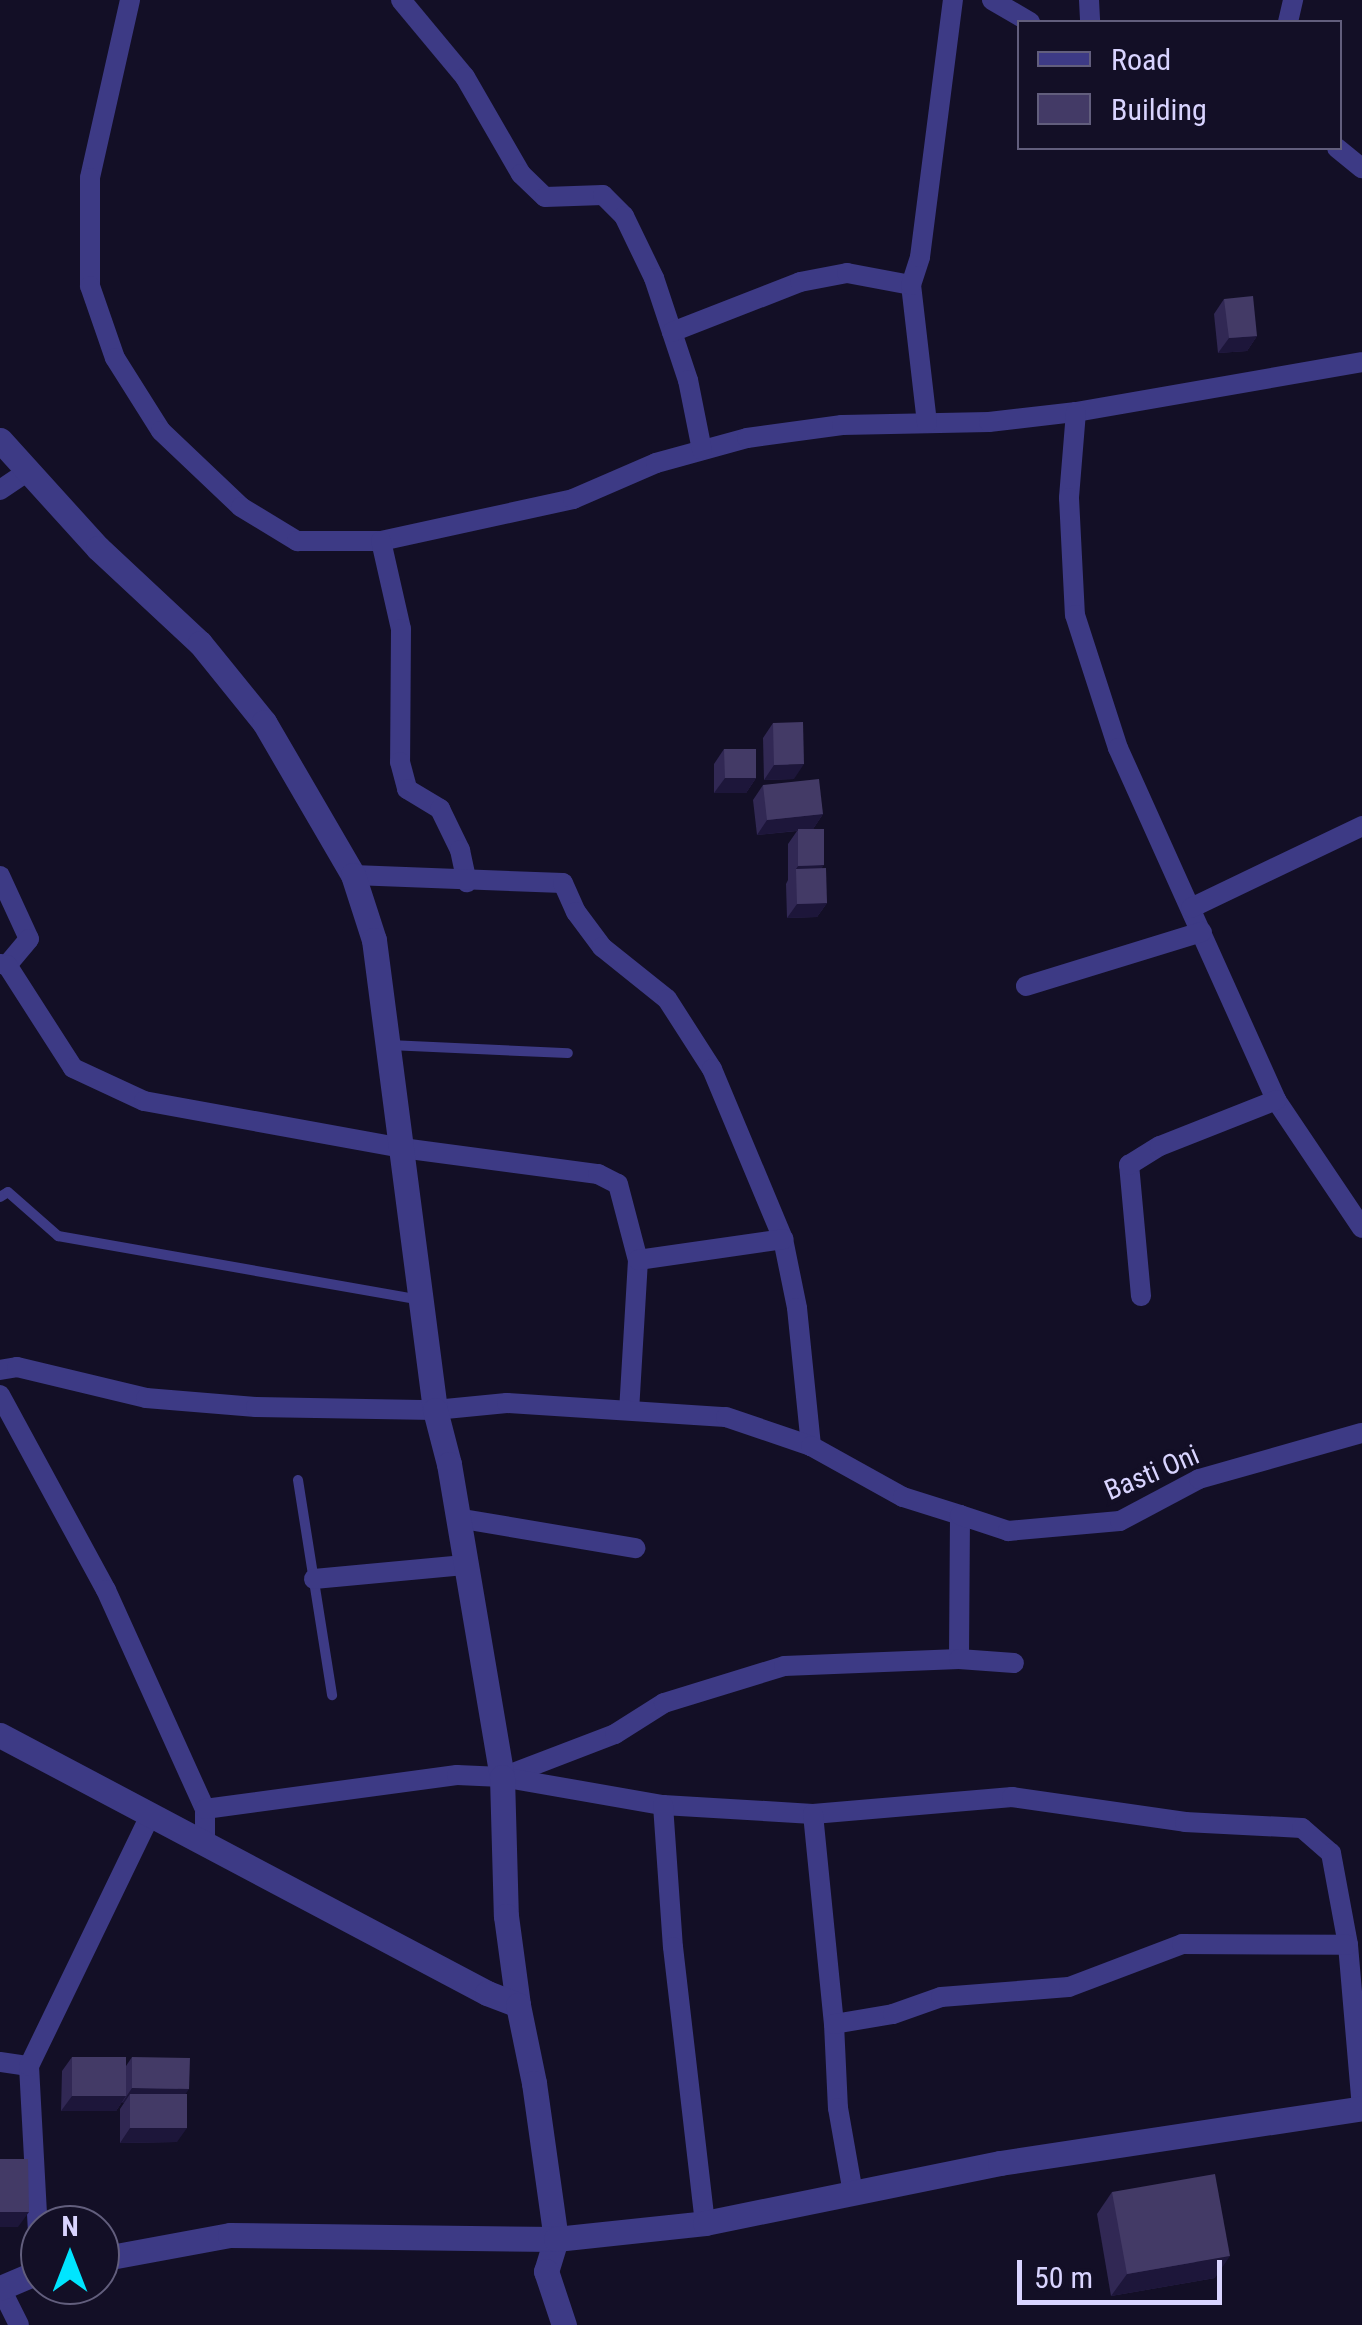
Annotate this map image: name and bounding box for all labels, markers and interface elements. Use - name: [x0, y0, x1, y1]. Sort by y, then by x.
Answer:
- legend: [1017, 20, 1342, 150]
- text: Road: [1111, 42, 1171, 77]
- text: Building: [1111, 92, 1207, 127]
- street label: Basti Oni: [1100, 1438, 1204, 1508]
- north arrow: [20, 2205, 120, 2305]
- text: N: [61, 2210, 79, 2243]
- scale bar: [1022, 2240, 1227, 2302]
- text: 50 m: [1034, 2260, 1093, 2295]

